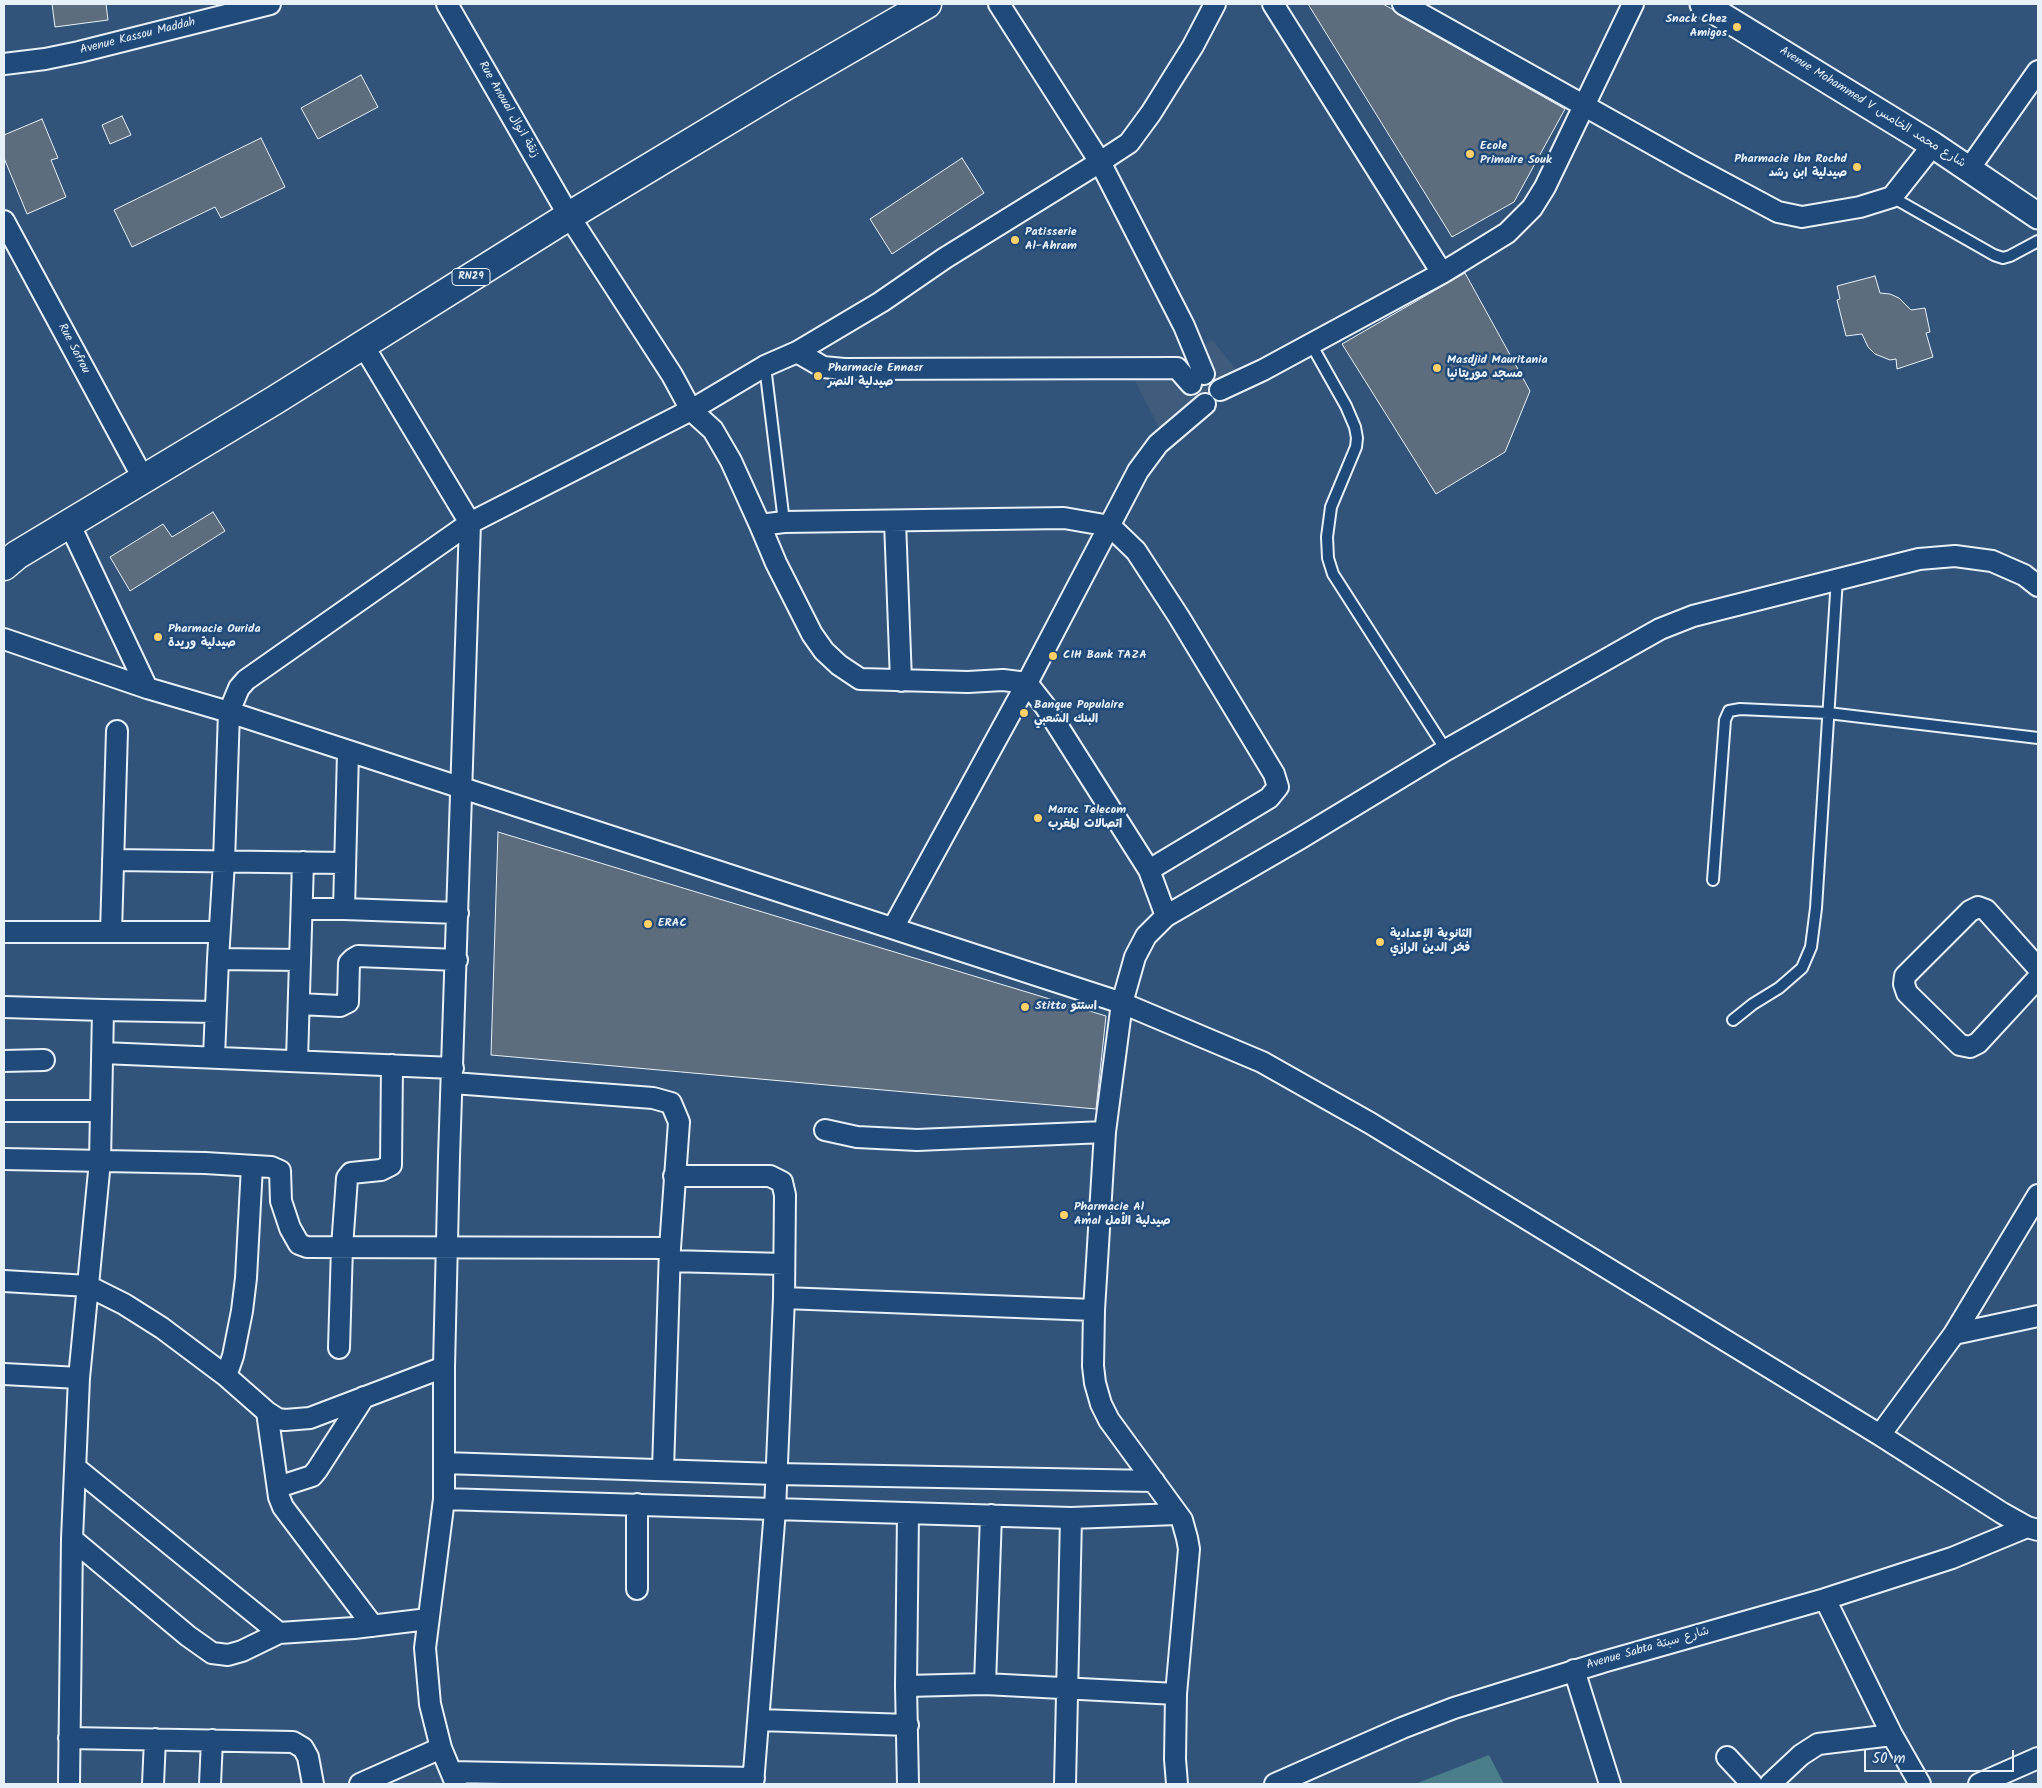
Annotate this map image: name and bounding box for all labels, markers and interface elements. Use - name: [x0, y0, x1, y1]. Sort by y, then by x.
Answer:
- place label: Snack Chez Amigos: [1665, 13, 1727, 41]
- street label: Avenue Kassou Maddah: [79, 16, 197, 58]
- marker: Snack Chez Amigos: [1731, 21, 1743, 33]
- street label: Avenue Mohammed V شارع محمد الخامس: [1776, 44, 1968, 172]
- street label: Rue Anoual زنقة انوال: [474, 59, 542, 161]
- place label: Ecole Primaire Souk: [1480, 140, 1552, 168]
- marker: Ecole Primaire Souk: [1464, 148, 1476, 160]
- place label: Pharmacie Ibn Rochd صيدلية ابن رشد: [1734, 153, 1847, 181]
- marker: Pharmacie Ibn Rochd صيدلية ابن رشد: [1851, 161, 1863, 173]
- place label: Patisserie Al-Ahram: [1025, 226, 1077, 254]
- marker: Patisserie Al-Ahram: [1009, 234, 1021, 246]
- road number: RN29: [452, 268, 490, 286]
- street label: Rue Safrou: [54, 321, 92, 377]
- place label: Masdjid Mauritania مسجد موريتانيا: [1447, 354, 1547, 382]
- place label: Pharmacie Ennasr صيدلية النصر: [828, 362, 923, 390]
- marker: Masdjid Mauritania مسجد موريتانيا: [1431, 362, 1443, 374]
- marker: Pharmacie Ennasr صيدلية النصر: [812, 370, 824, 382]
- place label: Pharmacie Ourida صيدلية وريدة: [168, 623, 261, 651]
- marker: Pharmacie Ourida صيدلية وريدة: [152, 631, 164, 643]
- place label: CIH Bank TAZA: [1063, 649, 1147, 663]
- marker: CIH Bank TAZA: [1047, 650, 1059, 662]
- place label: Banque Populaire البنك الشعبي: [1034, 699, 1124, 727]
- marker: Banque Populaire البنك الشعبي: [1018, 707, 1030, 719]
- place label: Maroc Telecom اتصالات المغرب: [1048, 804, 1126, 832]
- marker: Maroc Telecom اتصالات المغرب: [1032, 812, 1044, 824]
- place label: ERAC: [658, 917, 687, 931]
- marker: ERAC: [642, 918, 654, 930]
- place label: الثانوية الإعدادية فخر الدين الرازي: [1390, 928, 1472, 956]
- marker: الثانوية الإعدادية فخر الدين الرازي: [1374, 936, 1386, 948]
- place label: Stitto استتو: [1035, 1000, 1097, 1014]
- marker: Stitto استتو: [1019, 1001, 1031, 1013]
- place label: Pharmacie Al Amal صيدلية الأمل: [1074, 1201, 1171, 1229]
- marker: Pharmacie Al Amal صيدلية الأمل: [1058, 1209, 1070, 1221]
- street label: Avenue Sabta شارع سبتة: [1585, 1625, 1711, 1673]
- scale bar: [1867, 1740, 2017, 1772]
- text: 50 m: [1872, 1747, 1906, 1771]

